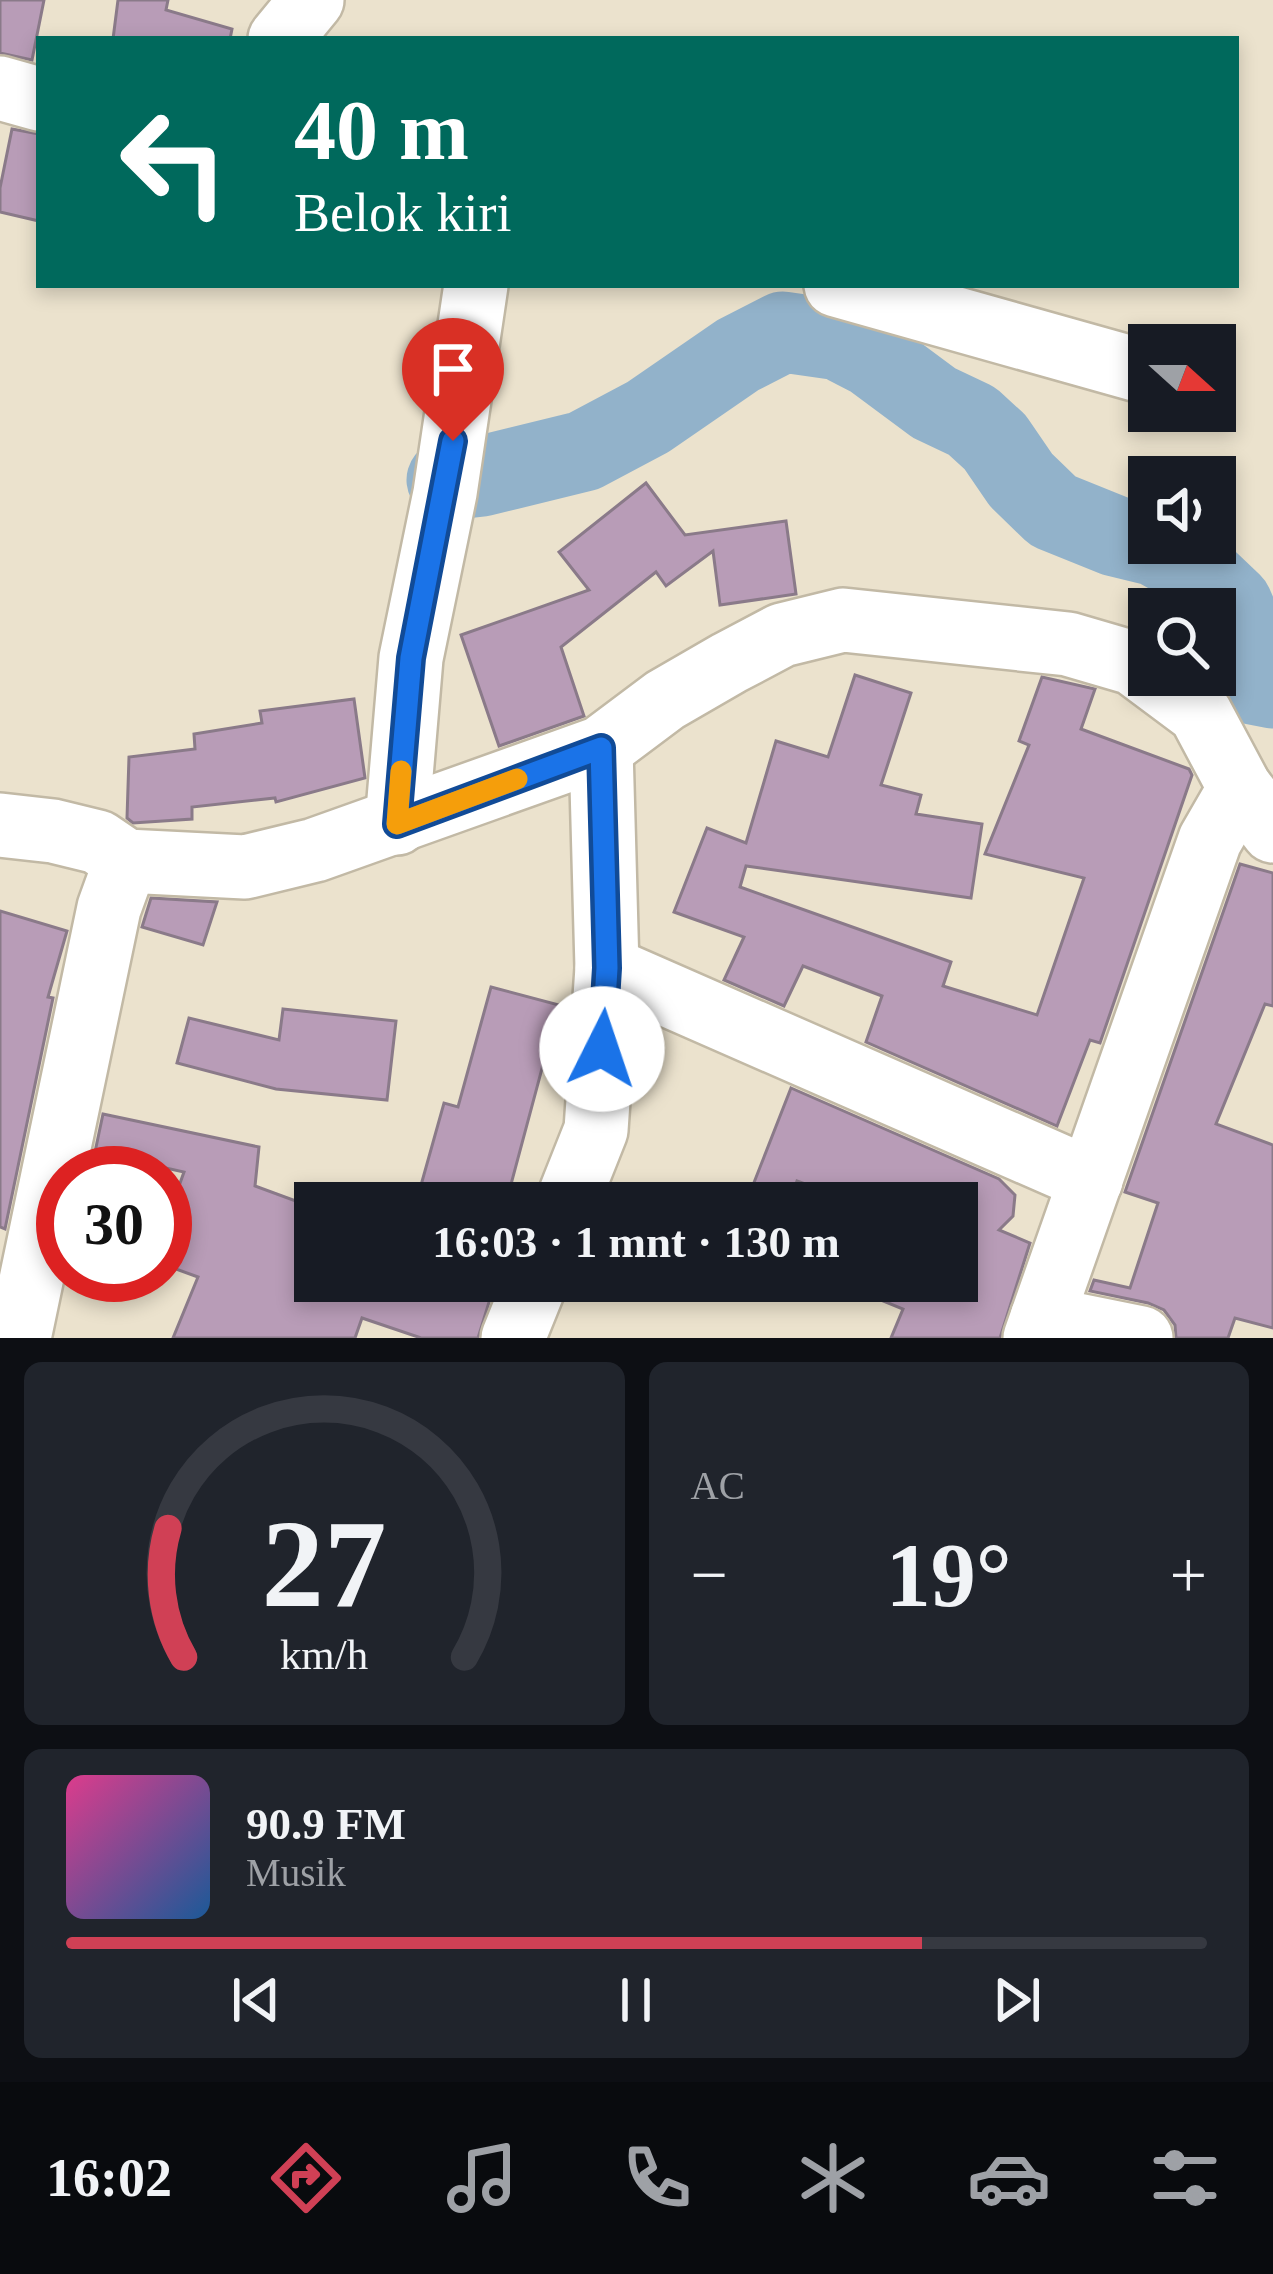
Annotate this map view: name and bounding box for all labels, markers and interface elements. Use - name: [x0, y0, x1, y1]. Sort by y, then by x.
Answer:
- icon: left: [96, 84, 252, 240]
- text: 40 m: [294, 84, 469, 177]
- text: Belok kiri: [294, 183, 511, 243]
- pin: [402, 318, 504, 441]
- north arrow: [1128, 324, 1236, 432]
- map controls: [1128, 324, 1236, 696]
- icon: arrive: [420, 336, 486, 402]
- button: sound: [1128, 456, 1236, 564]
- button: search: [1128, 588, 1236, 696]
- position arrow: [539, 986, 665, 1112]
- speed limit sign: 30: [36, 1146, 192, 1302]
- text: 16:03 · 1 mnt · 130 m: [432, 1217, 840, 1267]
- text: AC: [691, 1464, 745, 1507]
- text: 27: [262, 1495, 387, 1633]
- text: 19°: [886, 1526, 1012, 1625]
- text: −: [691, 1538, 728, 1611]
- text: +: [1170, 1538, 1207, 1611]
- text: km/h: [280, 1630, 368, 1677]
- text: 90.9 FM: [246, 1799, 406, 1849]
- text: Musik: [246, 1851, 346, 1894]
- icon: previous: [223, 1967, 289, 2033]
- icon: pause: [603, 1967, 669, 2033]
- icon: next: [984, 1967, 1050, 2033]
- icon: directions: [264, 2136, 348, 2220]
- icon: music: [440, 2136, 524, 2220]
- icon: phone: [615, 2136, 699, 2220]
- icon: climate: [791, 2136, 875, 2220]
- icon: car: [967, 2136, 1051, 2220]
- icon: filters: [1143, 2136, 1227, 2220]
- text: 16:02: [46, 2148, 172, 2208]

